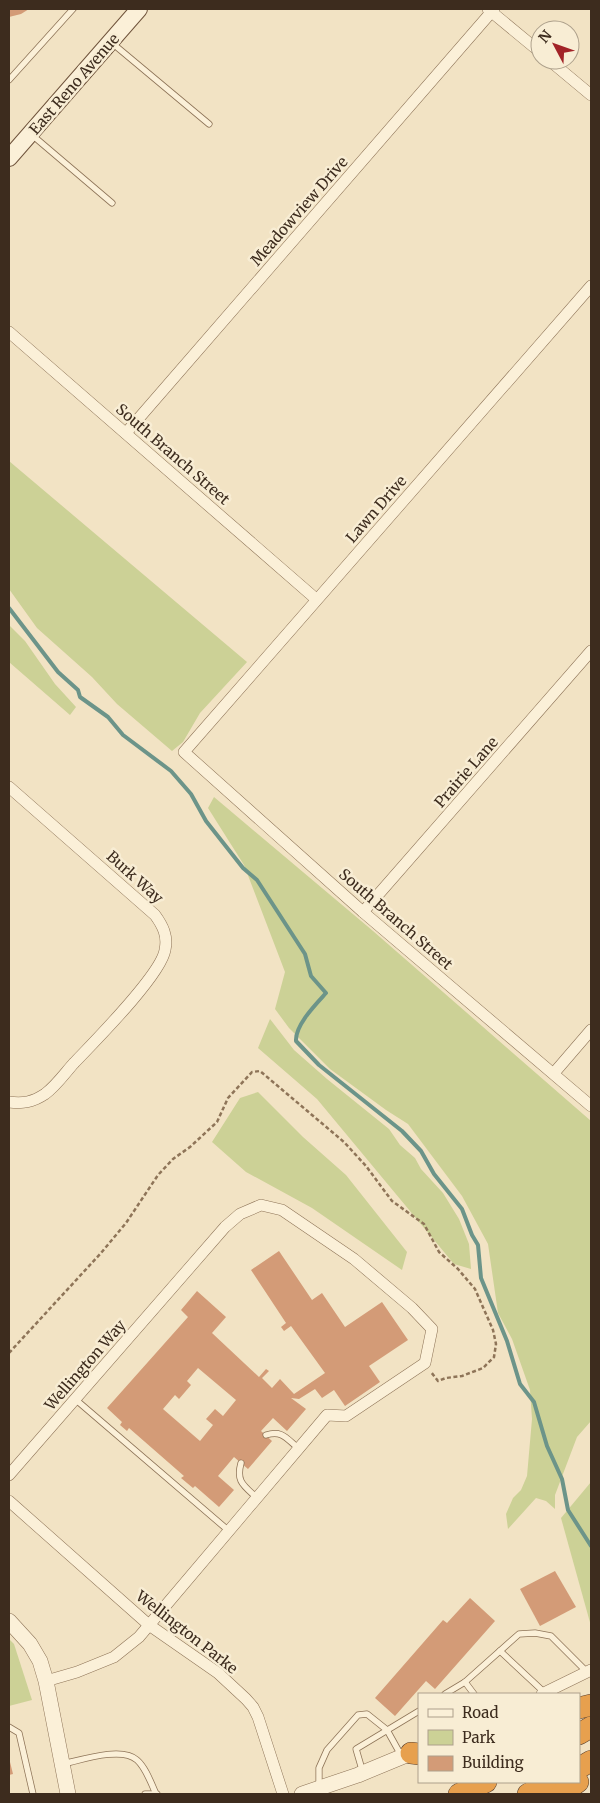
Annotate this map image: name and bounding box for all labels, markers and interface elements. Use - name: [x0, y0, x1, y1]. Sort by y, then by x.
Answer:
- north arrow: [530, 20, 580, 70]
- text: N: [535, 26, 556, 47]
- street label: East Reno Avenue: [25, 29, 123, 138]
- street label: Meadowview Drive: [246, 152, 352, 269]
- street label: South Branch Street: [112, 399, 234, 509]
- street label: Lawn Drive: [342, 471, 411, 547]
- street label: Prairie Lane: [430, 733, 502, 811]
- street label: Burk Way: [103, 847, 167, 908]
- street label: South Branch Street: [335, 864, 457, 974]
- street label: Wellington Way: [40, 1316, 130, 1415]
- street label: Wellington Parke: [132, 1586, 242, 1678]
- legend: [418, 1693, 580, 1783]
- text: Road: [462, 1703, 498, 1722]
- text: Park: [462, 1728, 496, 1747]
- text: Building: [462, 1753, 524, 1772]

